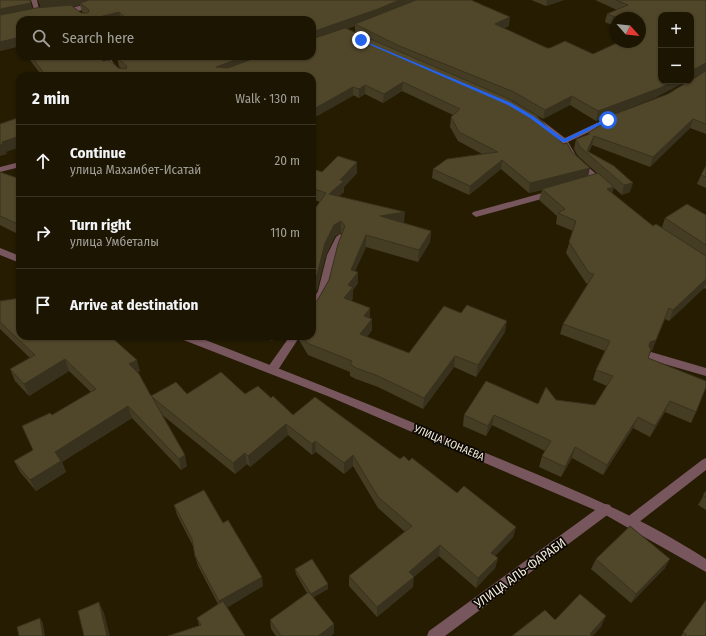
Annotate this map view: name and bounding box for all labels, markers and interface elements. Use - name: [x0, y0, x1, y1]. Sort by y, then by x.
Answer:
- north arrow: [610, 12, 646, 48]
- map controls: [658, 12, 694, 84]
- button: +: [658, 12, 694, 48]
- search box: [16, 16, 316, 60]
- icon: search: [30, 27, 52, 49]
- text: Search here: [62, 29, 134, 47]
- route end: [352, 31, 370, 49]
- button: −: [658, 48, 694, 84]
- text: 2 min: [32, 88, 70, 109]
- text: Walk · 130 m: [235, 91, 300, 106]
- route start: [599, 111, 617, 129]
- text: Continue: [70, 144, 126, 162]
- icon: ahead: [32, 150, 54, 172]
- text: 20 m: [274, 153, 300, 168]
- text: улица Махамбет-Исатай: [70, 162, 201, 177]
- text: Turn right: [70, 216, 131, 234]
- icon: right: [32, 222, 54, 244]
- text: 110 m: [270, 225, 300, 240]
- text: улица Умбеталы: [70, 234, 159, 249]
- icon: arrive: [32, 294, 54, 316]
- text: Arrive at destination: [70, 296, 198, 314]
- street label: УЛИЦА КОНАЕВА: [411, 422, 486, 464]
- street label: УЛИЦА АЛЬ-ФАРАБИ: [471, 535, 569, 612]

